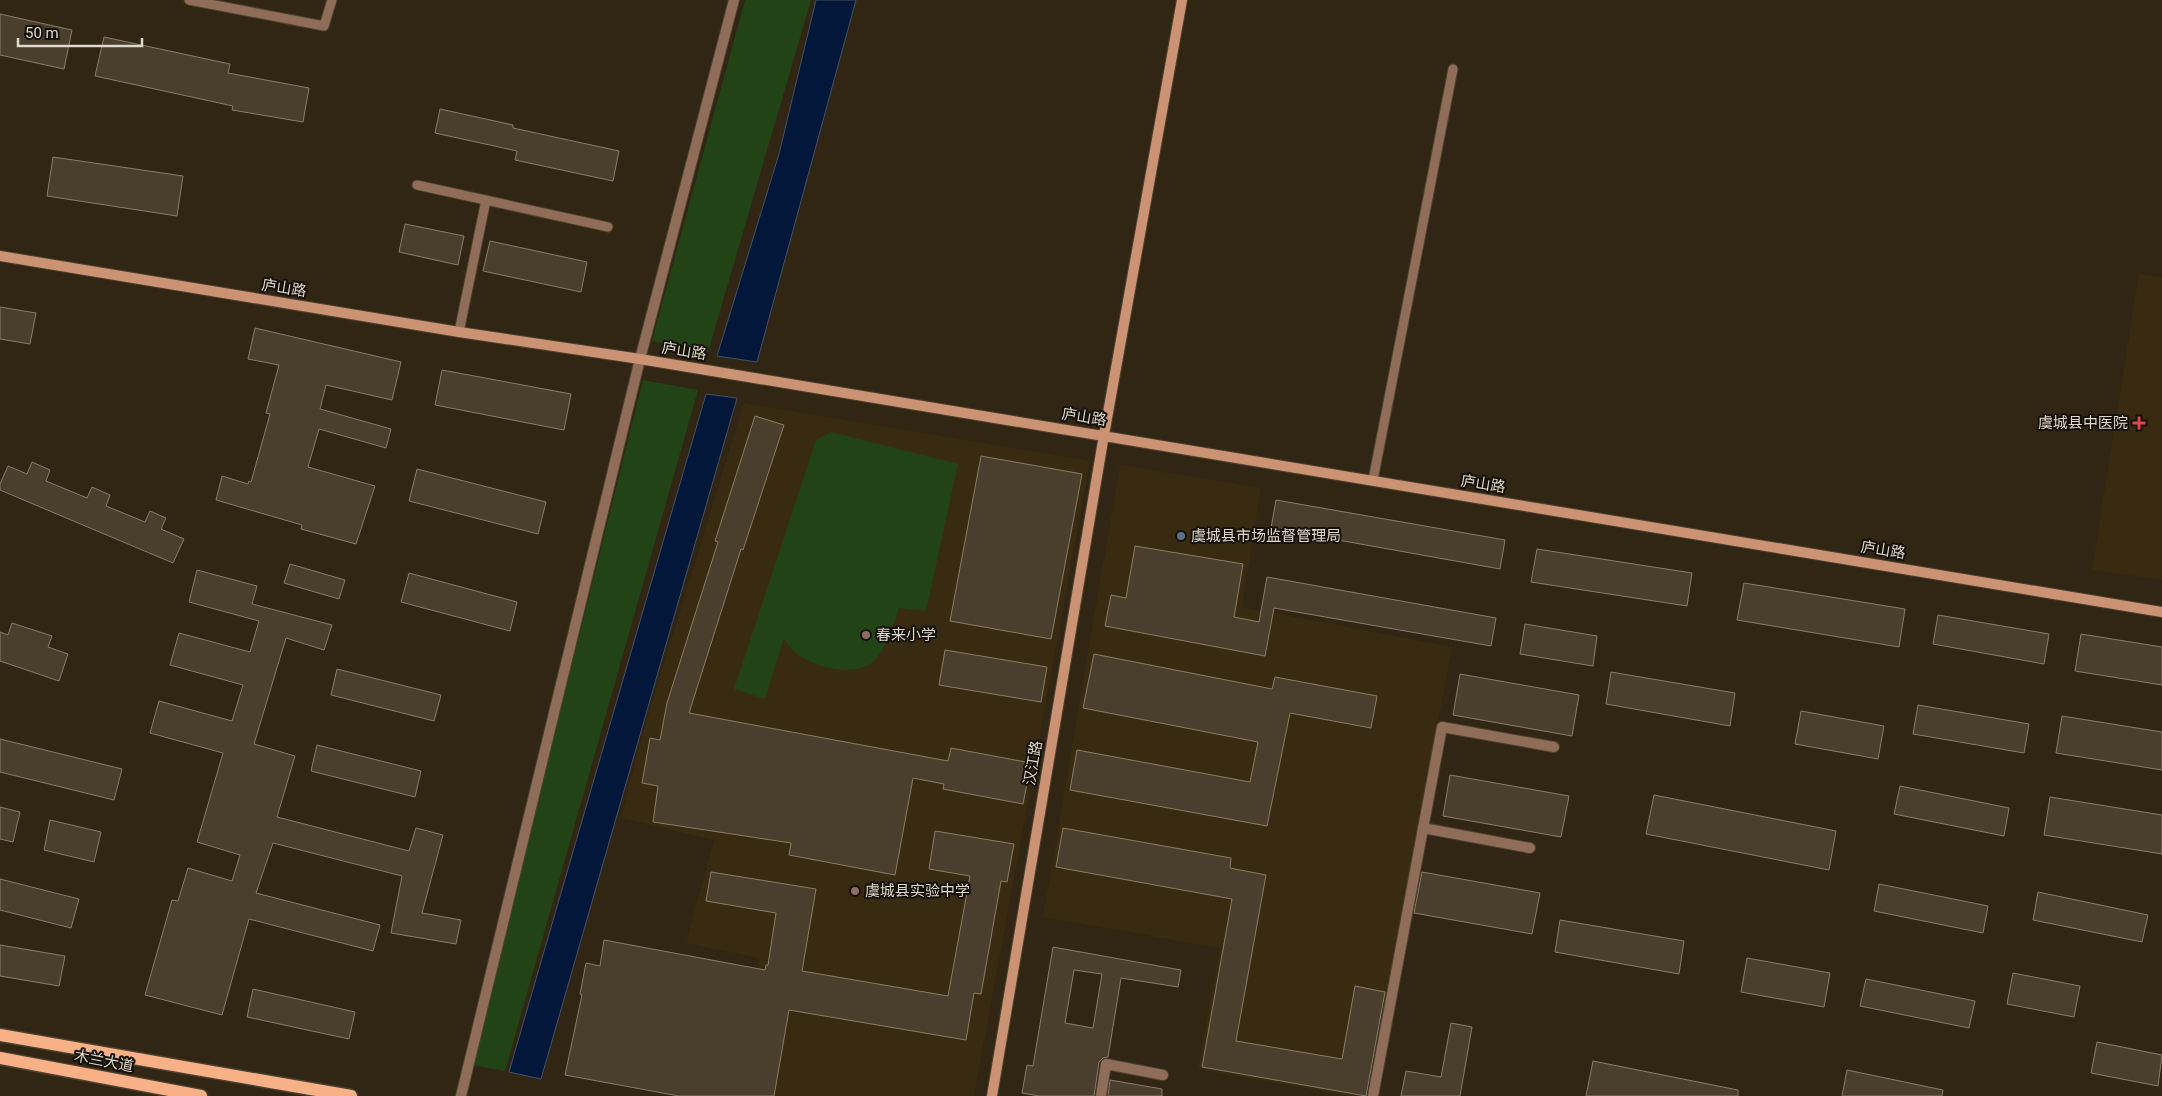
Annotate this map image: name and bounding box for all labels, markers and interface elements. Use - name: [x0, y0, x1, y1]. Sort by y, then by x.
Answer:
- scale bar: [18, 15, 141, 47]
- text: 50 m: [25, 24, 59, 42]
- street label: 庐山路: [260, 276, 308, 300]
- street label: 庐山路: [660, 339, 708, 363]
- street label: 庐山路: [1060, 405, 1108, 429]
- place label: 虞城县中医院: [2038, 414, 2128, 432]
- marker: 虞城县中医院: [2132, 416, 2146, 430]
- street label: 庐山路: [1459, 472, 1507, 496]
- place label: 虞城县市场监督管理局: [1191, 527, 1341, 545]
- marker: 虞城县市场监督管理局: [1175, 530, 1187, 542]
- street label: 庐山路: [1859, 538, 1907, 562]
- place label: 春来小学: [876, 626, 936, 644]
- marker: 春来小学: [860, 629, 872, 641]
- street label: 汉江路: [1020, 739, 1046, 787]
- place label: 虞城县实验中学: [865, 882, 970, 900]
- marker: 虞城县实验中学: [849, 885, 861, 897]
- street label: 木兰大道: [73, 1046, 135, 1076]

